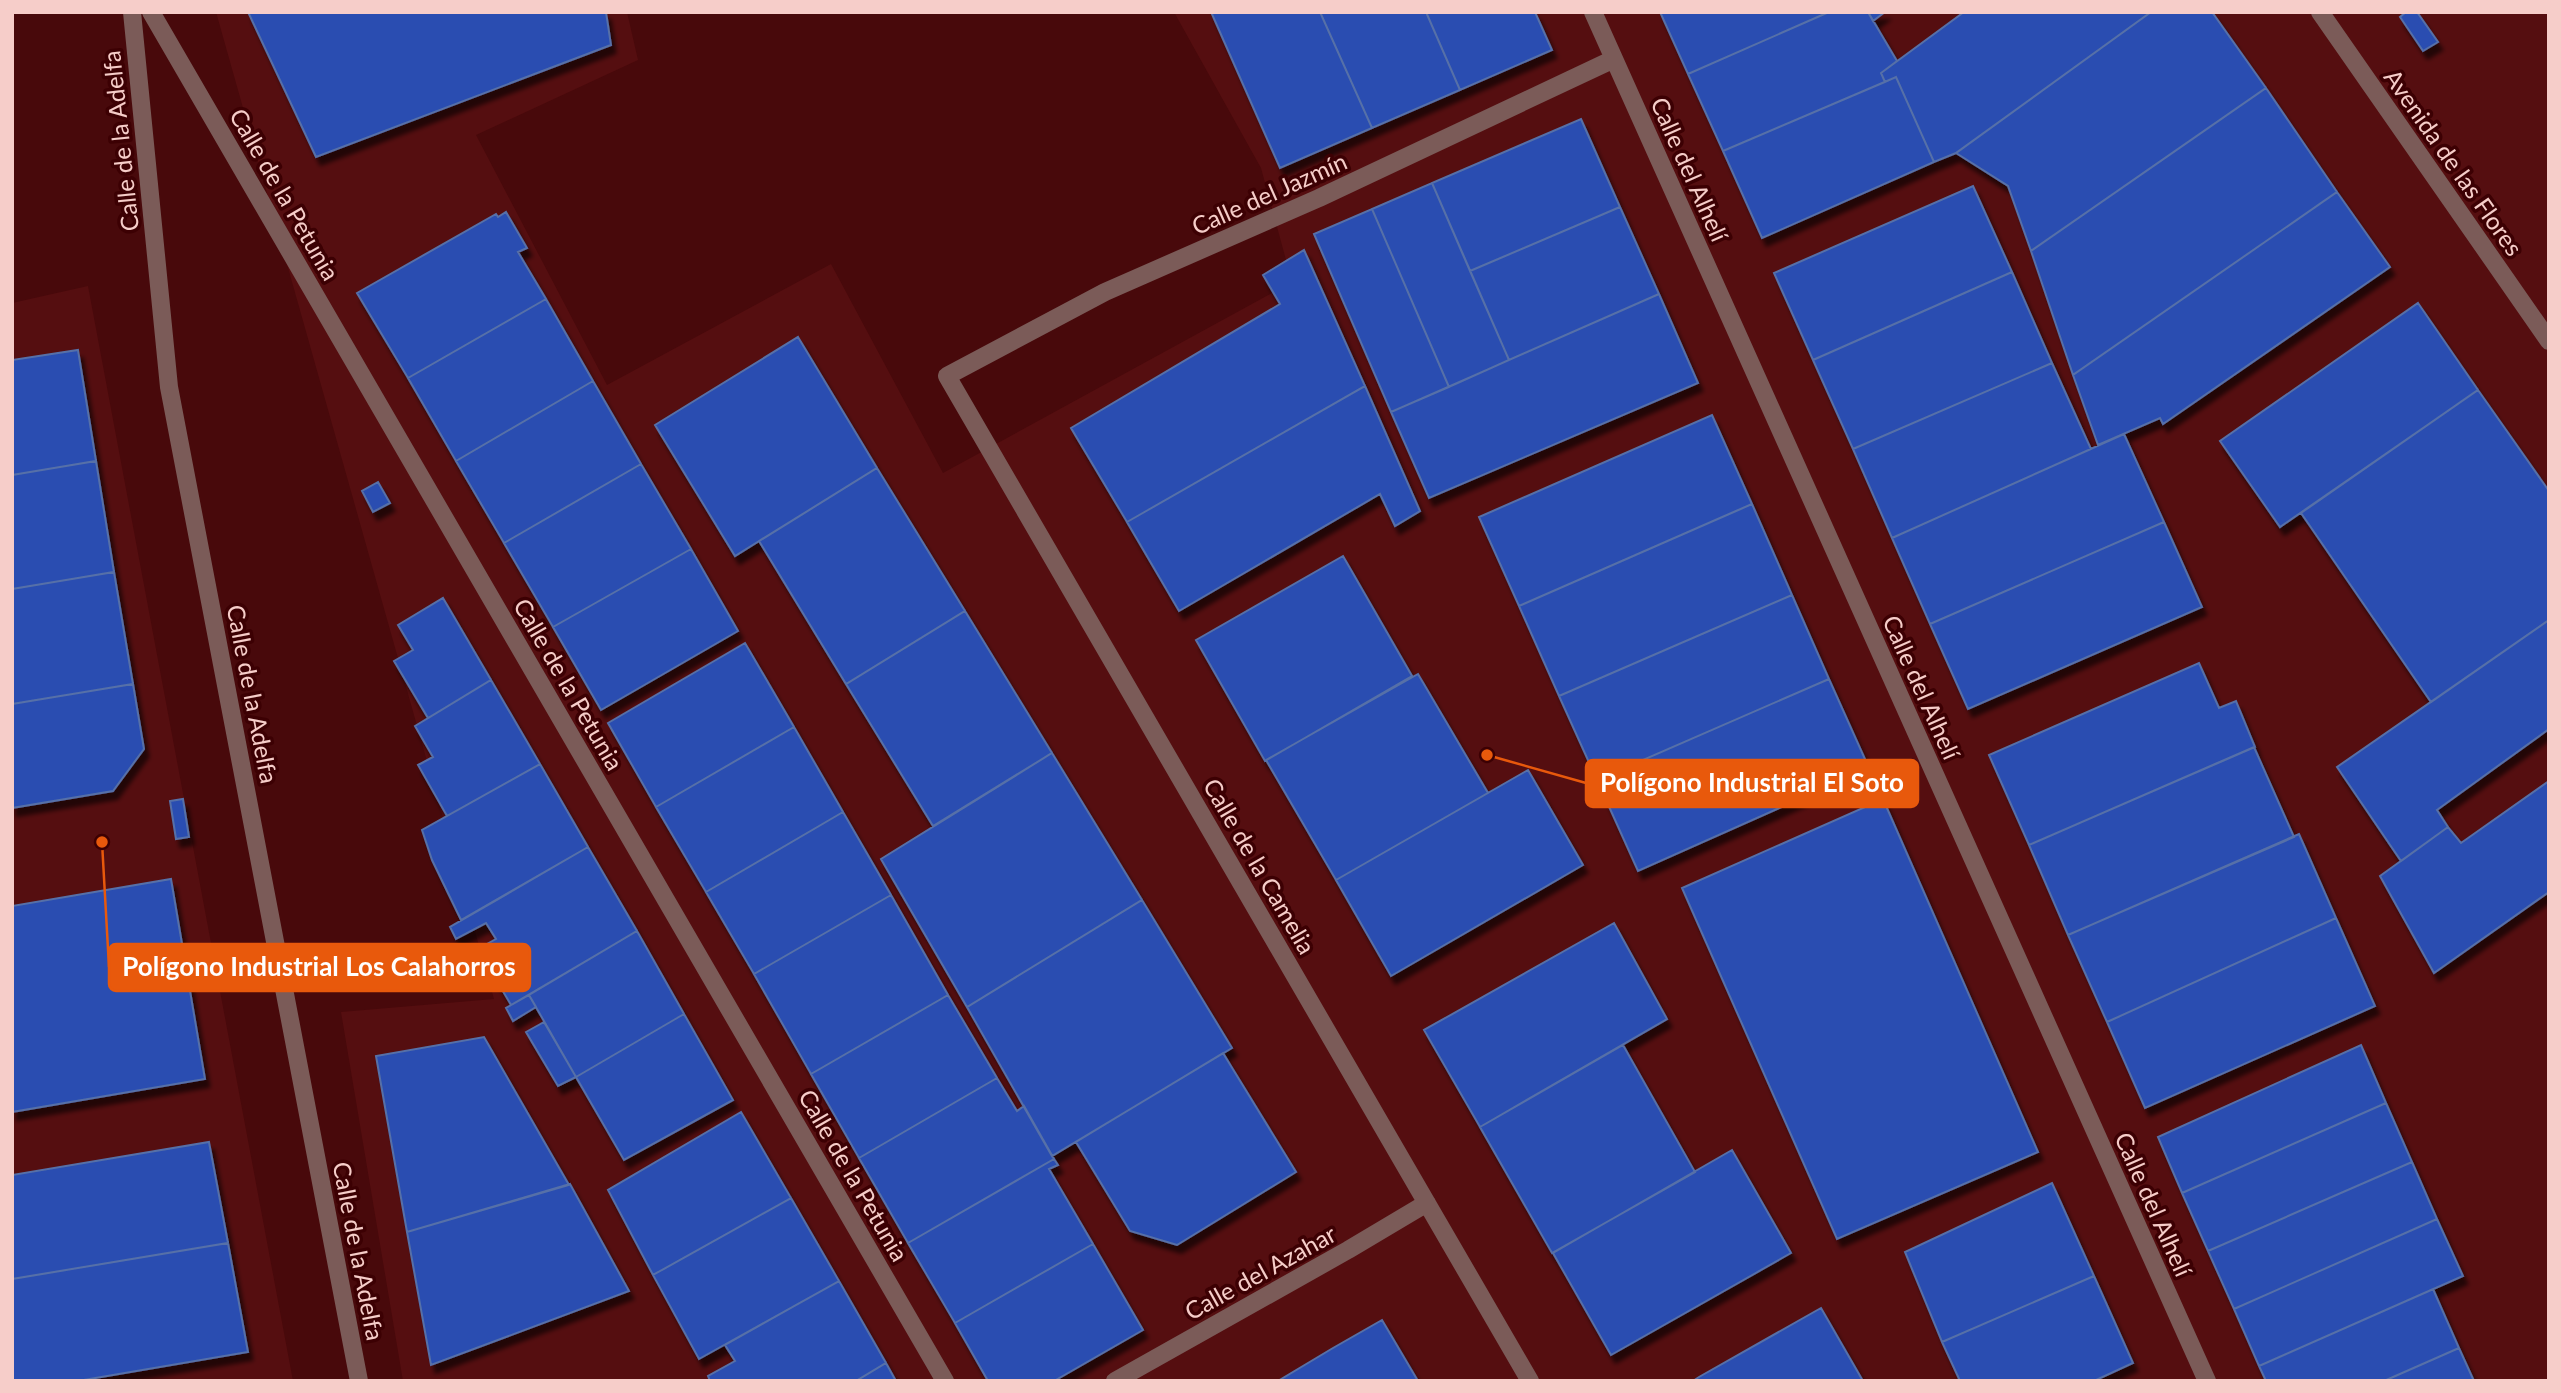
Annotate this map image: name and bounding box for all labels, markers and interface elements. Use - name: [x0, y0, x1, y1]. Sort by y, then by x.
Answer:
- street label: Calle de la Adelfa: [96, 49, 144, 233]
- street label: Avenida de las Flores: [2379, 63, 2529, 261]
- street label: Calle del Alhelí: [1645, 92, 1735, 247]
- street label: Calle de la Petunia: [224, 103, 346, 285]
- street label: Calle del Jazmín: [1187, 146, 1351, 240]
- street label: Calle de la Petunia: [508, 593, 630, 775]
- street label: Calle de la Adelfa: [221, 602, 285, 786]
- street label: Calle del Alhelí: [1877, 610, 1967, 765]
- callout: Polígono Industrial El Soto: [1586, 760, 1918, 807]
- text: Polígono Industrial El Soto: [1600, 766, 1904, 798]
- street label: Calle de la Camelia: [1198, 773, 1322, 959]
- callout: Polígono Industrial Los Calahorros: [109, 944, 530, 991]
- text: Polígono Industrial Los Calahorros: [122, 950, 516, 982]
- street label: Calle de la Petunia: [793, 1084, 915, 1266]
- street label: Calle del Alhelí: [2109, 1127, 2199, 1282]
- street label: Calle de la Adelfa: [327, 1159, 391, 1343]
- street label: Calle del Azahar: [1179, 1218, 1341, 1325]

